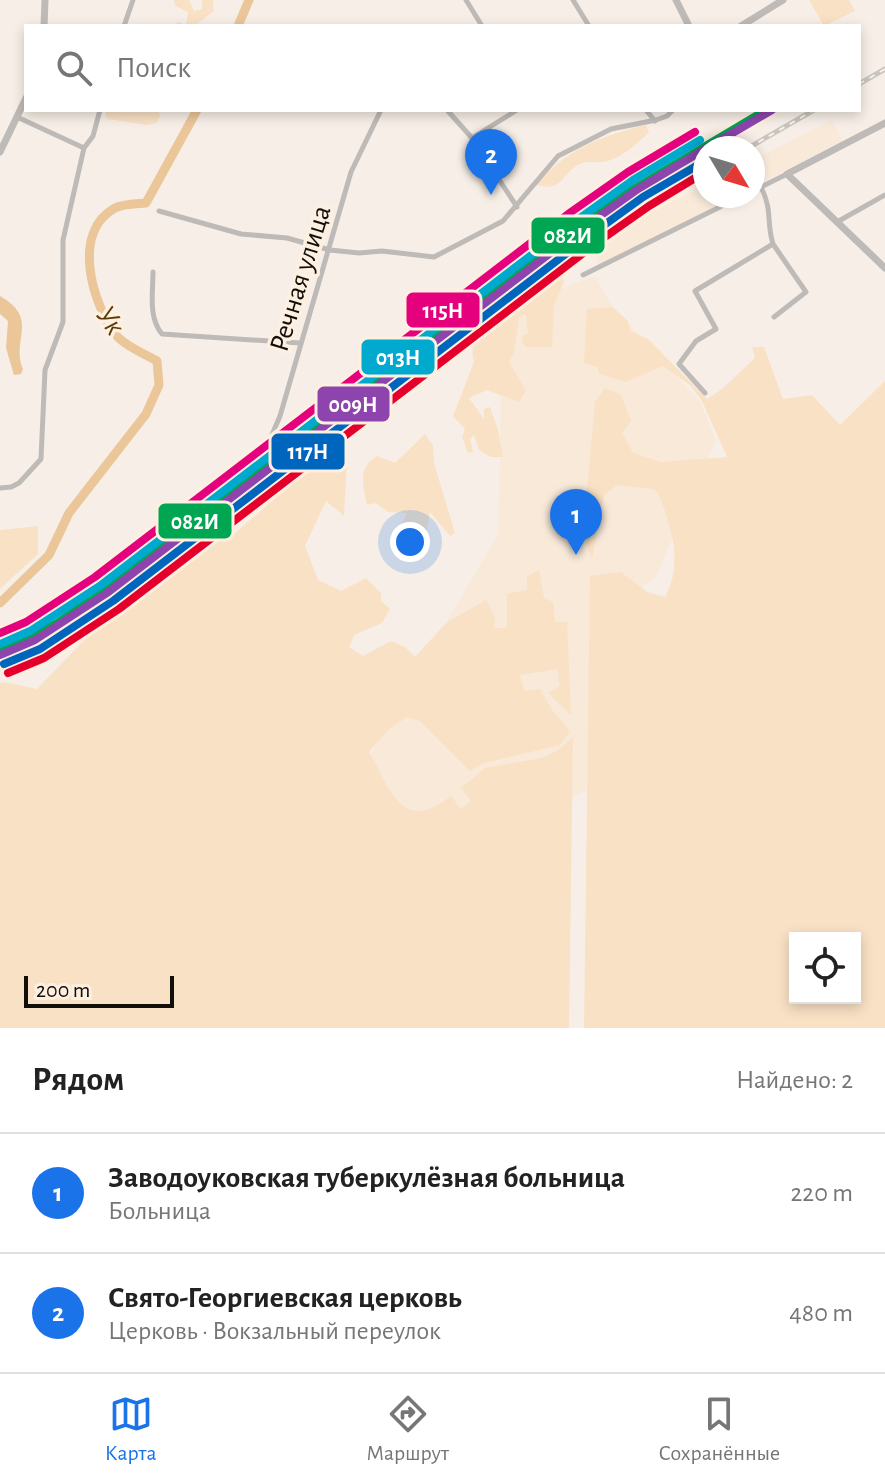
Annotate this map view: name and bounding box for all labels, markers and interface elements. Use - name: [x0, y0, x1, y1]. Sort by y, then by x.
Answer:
- search box: [24, 24, 861, 112]
- icon: search: [52, 46, 96, 90]
- text: Поиск: [116, 53, 191, 83]
- pin: 2: [465, 129, 517, 195]
- north arrow: [693, 136, 765, 208]
- street label: Речная улица: [265, 202, 336, 355]
- line badge: 082И: [530, 216, 606, 255]
- text: 082И: [544, 225, 592, 247]
- line badge: 115Н: [405, 291, 481, 329]
- text: 115Н: [423, 300, 463, 322]
- water label: Ук: [90, 301, 131, 341]
- line badge: 013Н: [360, 338, 436, 376]
- text: 013Н: [376, 347, 420, 369]
- line badge: 009Н: [316, 385, 391, 423]
- text: 009Н: [328, 394, 378, 416]
- line badge: 117Н: [270, 432, 346, 471]
- text: 117Н: [288, 441, 328, 463]
- pin: 1: [550, 489, 602, 555]
- line badge: 082И: [157, 502, 233, 540]
- text: 082И: [171, 511, 219, 533]
- your location: [390, 522, 430, 562]
- map controls: [789, 932, 861, 1004]
- button: locate: [789, 932, 861, 1004]
- scale bar: [24, 972, 174, 1008]
- text: 200 m: [36, 979, 90, 1001]
- text: Рядом: [32, 1063, 124, 1097]
- text: Найдено: 2: [736, 1067, 853, 1093]
- text: Заводоуковская туберкулёзная больница: [108, 1163, 625, 1193]
- text: 1: [53, 1180, 63, 1206]
- text: 220 m: [791, 1180, 853, 1206]
- text: Больница: [108, 1198, 211, 1224]
- text: Свято-Георгиевская церковь: [108, 1283, 462, 1313]
- text: 2: [52, 1300, 64, 1326]
- text: 480 m: [789, 1300, 853, 1326]
- text: Церковь · Вокзальный переулок: [108, 1318, 441, 1344]
- tab: Карта: [105, 1392, 156, 1466]
- tab: Маршрут: [366, 1392, 449, 1466]
- tab: Сохранённые: [659, 1392, 780, 1466]

